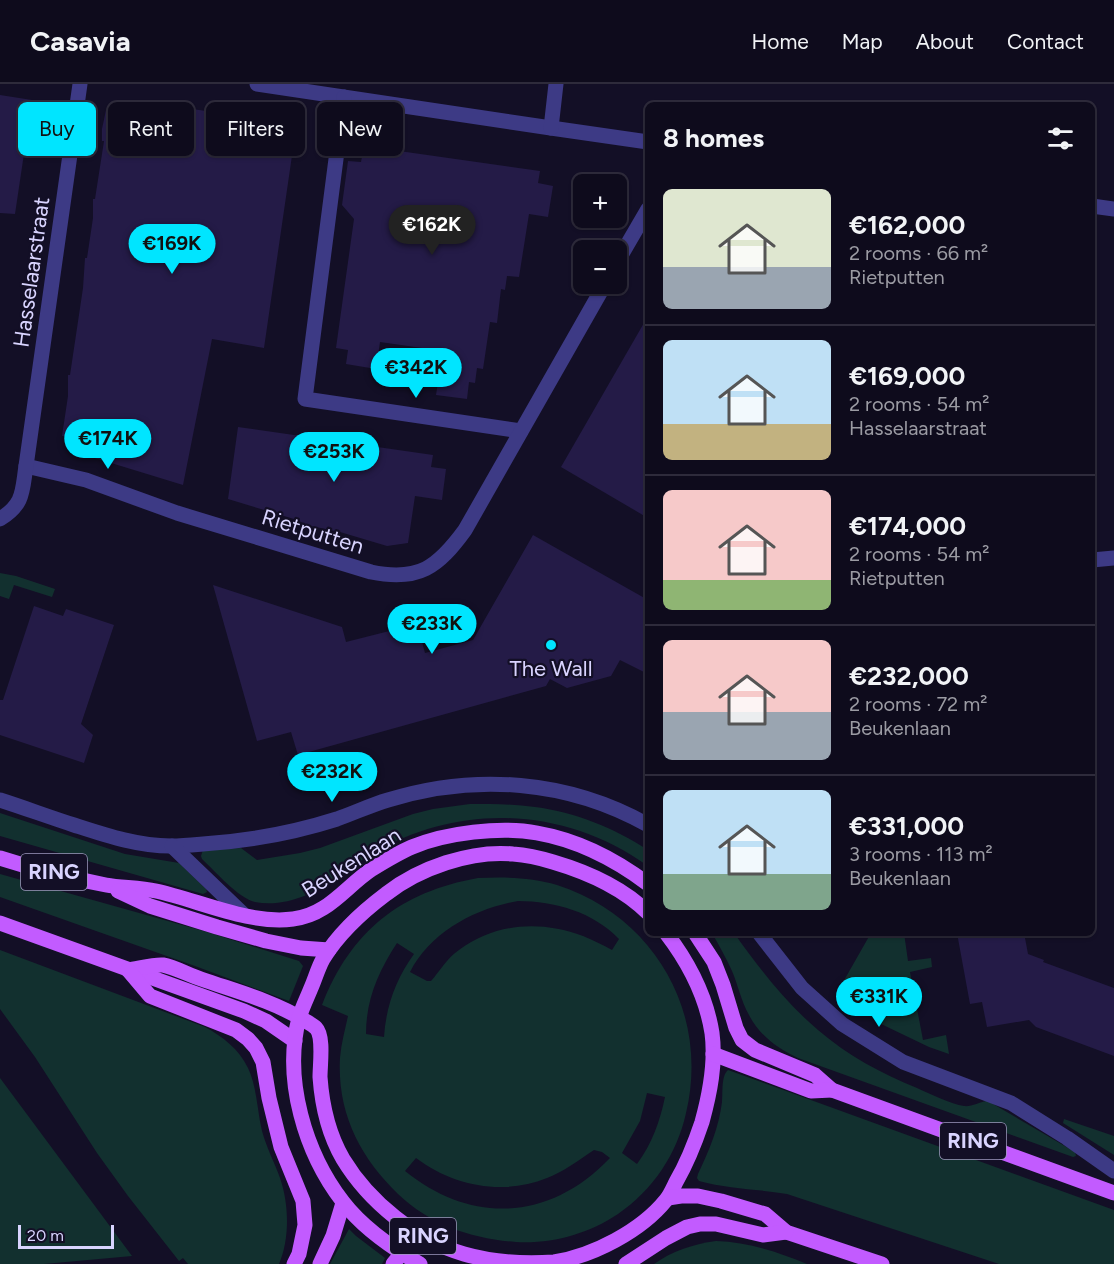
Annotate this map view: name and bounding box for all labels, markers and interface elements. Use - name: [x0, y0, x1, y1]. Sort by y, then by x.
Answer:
- text: Casavia: [30, 24, 131, 58]
- text: Home: [752, 29, 809, 54]
- text: Map: [842, 29, 883, 54]
- text: About: [916, 29, 974, 54]
- text: Contact: [1007, 29, 1084, 54]
- chip: Buy: [18, 102, 96, 156]
- chip: Rent: [108, 102, 194, 156]
- chip: Filters: [206, 102, 305, 156]
- chip: New: [317, 102, 403, 156]
- text: 8 homes: [663, 122, 764, 154]
- icon: filters: [1044, 122, 1077, 155]
- map controls: [573, 174, 627, 294]
- button: +: [573, 174, 627, 228]
- street label: Hasselaarstraat: [8, 195, 55, 349]
- pin: €162K: [390, 205, 474, 256]
- text: €162,000: [849, 209, 965, 241]
- text: €162K: [403, 212, 461, 236]
- icon: home: [711, 213, 783, 285]
- pin: €169K: [130, 224, 214, 275]
- text: €169K: [143, 231, 201, 255]
- button: −: [573, 240, 627, 294]
- text: 2 rooms · 66 m²: [849, 241, 988, 265]
- text: Rietputten: [849, 265, 945, 289]
- pin: €342K: [374, 348, 458, 399]
- text: €342K: [385, 355, 447, 379]
- text: €169,000: [849, 360, 965, 392]
- icon: home: [711, 364, 783, 436]
- text: 2 rooms · 54 m²: [849, 392, 989, 416]
- text: Hasselaarstraat: [849, 416, 987, 440]
- pin: €174K: [66, 419, 150, 470]
- text: €174K: [78, 426, 138, 450]
- pin: €253K: [292, 432, 376, 483]
- text: €253K: [303, 439, 365, 463]
- street label: Rietputten: [259, 503, 367, 560]
- text: €174,000: [849, 510, 966, 542]
- icon: home: [711, 514, 783, 586]
- text: 2 rooms · 54 m²: [849, 542, 989, 566]
- text: Rietputten: [849, 566, 945, 590]
- pin: €233K: [390, 604, 474, 655]
- text: €233K: [401, 611, 463, 635]
- marker: The Wall: [544, 638, 558, 652]
- place label: The Wall: [510, 655, 593, 682]
- text: €232,000: [849, 660, 969, 692]
- icon: home: [711, 664, 783, 736]
- text: 2 rooms · 72 m²: [849, 692, 987, 716]
- text: Beukenlaan: [849, 716, 951, 740]
- pin: €232K: [290, 752, 374, 803]
- text: €232K: [301, 759, 363, 783]
- text: €331,000: [849, 810, 964, 842]
- icon: home: [711, 814, 783, 886]
- street label: Beukenlaan: [297, 821, 406, 904]
- text: 3 rooms · 113 m²: [849, 842, 993, 866]
- road number: RING: [21, 854, 87, 890]
- text: Beukenlaan: [849, 866, 951, 890]
- pin: €331K: [837, 977, 921, 1028]
- text: €331K: [850, 984, 908, 1008]
- road number: RING: [940, 1123, 1006, 1159]
- road number: RING: [390, 1218, 456, 1254]
- scale bar: [18, 1222, 114, 1250]
- text: 20 m: [27, 1226, 64, 1245]

